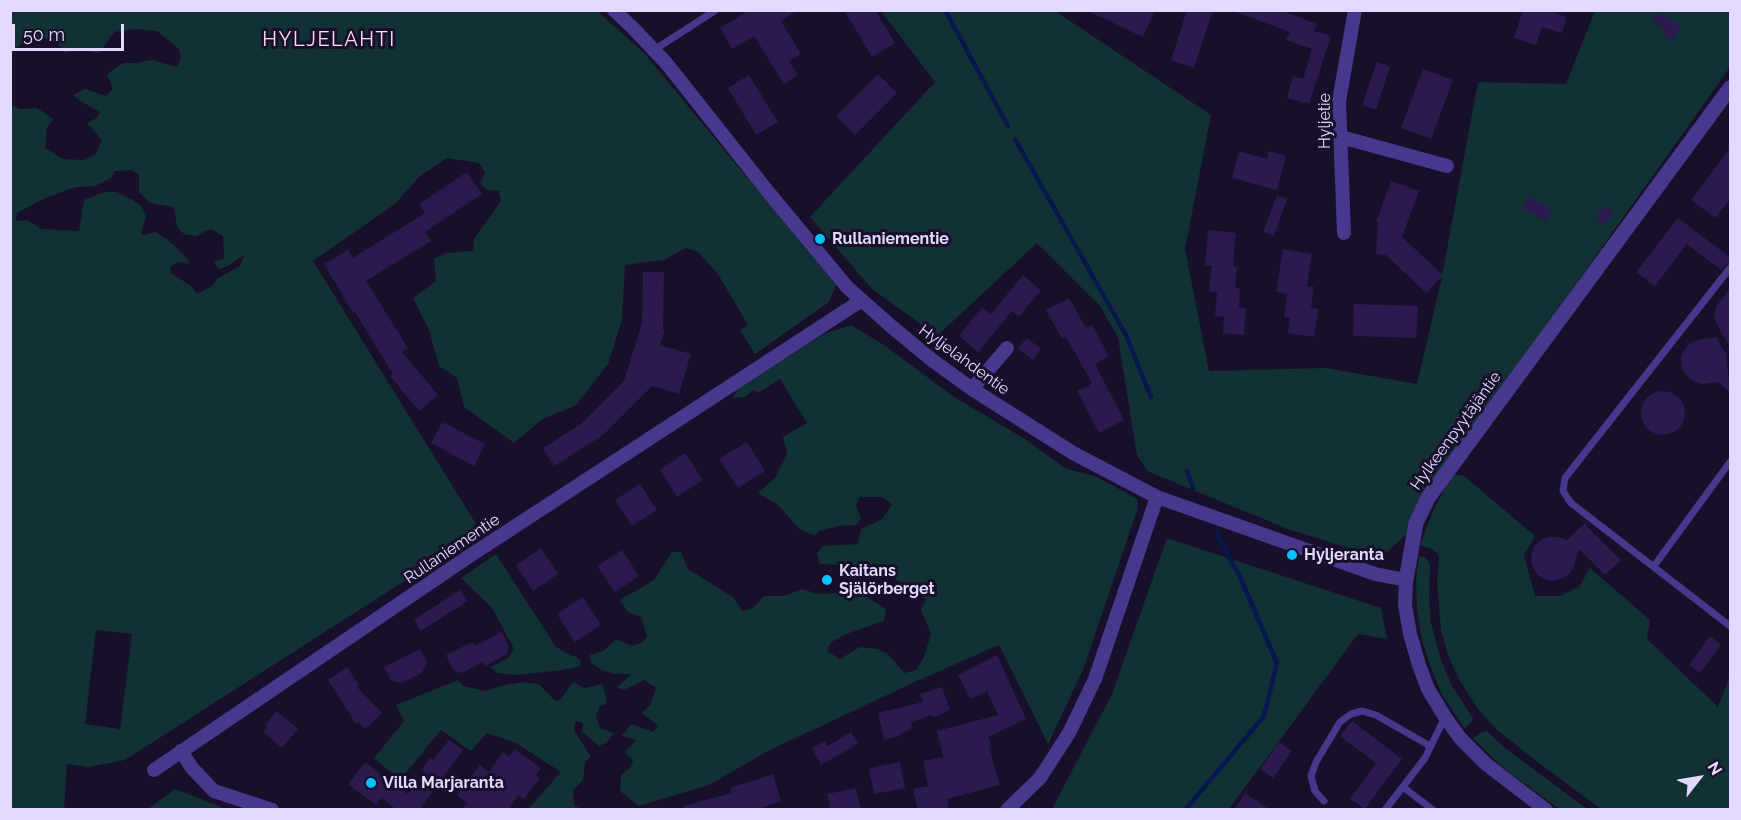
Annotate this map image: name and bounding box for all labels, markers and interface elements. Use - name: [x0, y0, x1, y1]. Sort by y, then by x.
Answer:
- scale bar: [15, 12, 128, 50]
- text: 50 m: [23, 24, 65, 45]
- district label: HYLJELAHTI: [262, 28, 396, 52]
- street label: Hyljetie: [1315, 93, 1335, 149]
- place label: Rullaniementie: [832, 229, 949, 249]
- marker: Rullaniementie: [813, 232, 827, 246]
- street label: Hyljelahdentie: [915, 321, 1013, 399]
- street label: Hylkeenpyytäjäntie: [1407, 368, 1505, 494]
- street label: Rullaniementie: [401, 510, 503, 588]
- place label: Hyljeranta: [1304, 545, 1384, 565]
- marker: Hyljeranta: [1285, 548, 1299, 562]
- place label: Kaitans Själörberget: [839, 561, 935, 599]
- marker: Kaitans Själörberget: [820, 573, 834, 587]
- north arrow: [1669, 748, 1729, 808]
- text: N: [1704, 758, 1726, 779]
- place label: Villa Marjaranta: [383, 773, 504, 793]
- marker: Villa Marjaranta: [364, 776, 378, 790]

